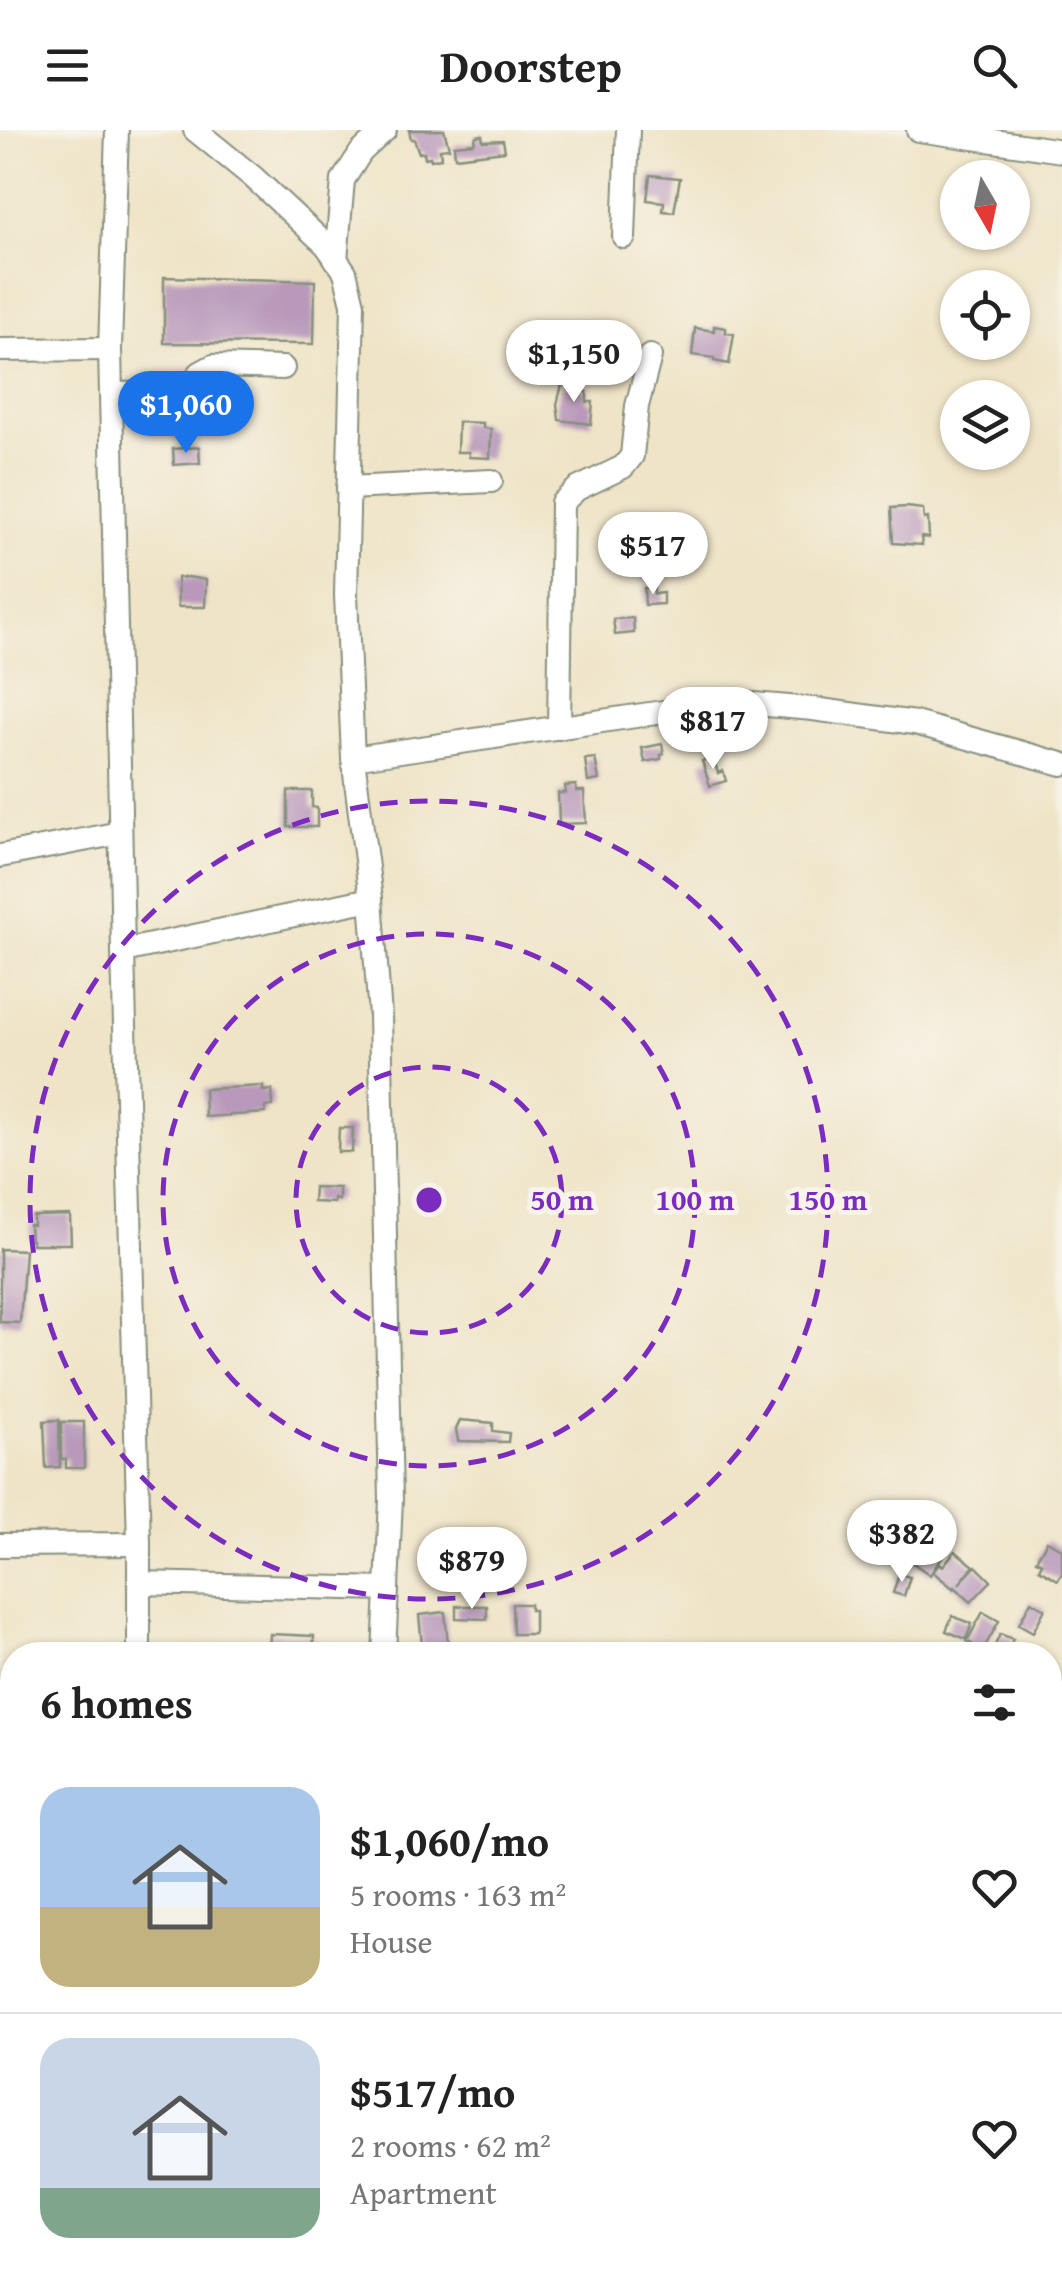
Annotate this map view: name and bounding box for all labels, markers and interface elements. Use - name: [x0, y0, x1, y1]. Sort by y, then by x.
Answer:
- text: Doorstep: [440, 33, 622, 98]
- icon: menu: [40, 38, 95, 93]
- icon: search: [967, 38, 1022, 93]
- north arrow: [940, 160, 1030, 250]
- map controls: [940, 160, 1030, 470]
- button: locate: [940, 270, 1030, 360]
- pin: $1,150: [493, 320, 655, 405]
- text: $1,150: [528, 329, 620, 376]
- pin: $1,060: [105, 371, 267, 456]
- text: $1,060: [140, 380, 232, 427]
- button: layers: [940, 380, 1030, 470]
- pin: $517: [594, 512, 712, 597]
- text: $517: [620, 521, 686, 568]
- pin: $817: [654, 687, 772, 772]
- text: $817: [680, 696, 746, 743]
- text: 50 m: [530, 1177, 594, 1221]
- text: 100 m: [656, 1177, 735, 1221]
- text: 150 m: [789, 1177, 868, 1221]
- centre of rings: [411, 1182, 447, 1218]
- pin: $382: [843, 1500, 961, 1585]
- text: $382: [869, 1509, 935, 1556]
- pin: $879: [413, 1527, 531, 1612]
- text: $879: [439, 1536, 505, 1583]
- text: 6 homes: [40, 1672, 193, 1733]
- icon: filters: [967, 1675, 1022, 1730]
- text: $1,060/mo: [350, 1810, 549, 1871]
- icon: home: [120, 1827, 240, 1947]
- icon: heart: [967, 1860, 1022, 1915]
- text: 5 rooms · 163 m²: [350, 1871, 566, 1918]
- text: House: [350, 1918, 433, 1965]
- text: $517/mo: [350, 2061, 515, 2122]
- icon: home: [120, 2078, 240, 2198]
- icon: heart: [967, 2111, 1022, 2166]
- text: 2 rooms · 62 m²: [350, 2122, 551, 2169]
- text: Apartment: [350, 2169, 497, 2216]

